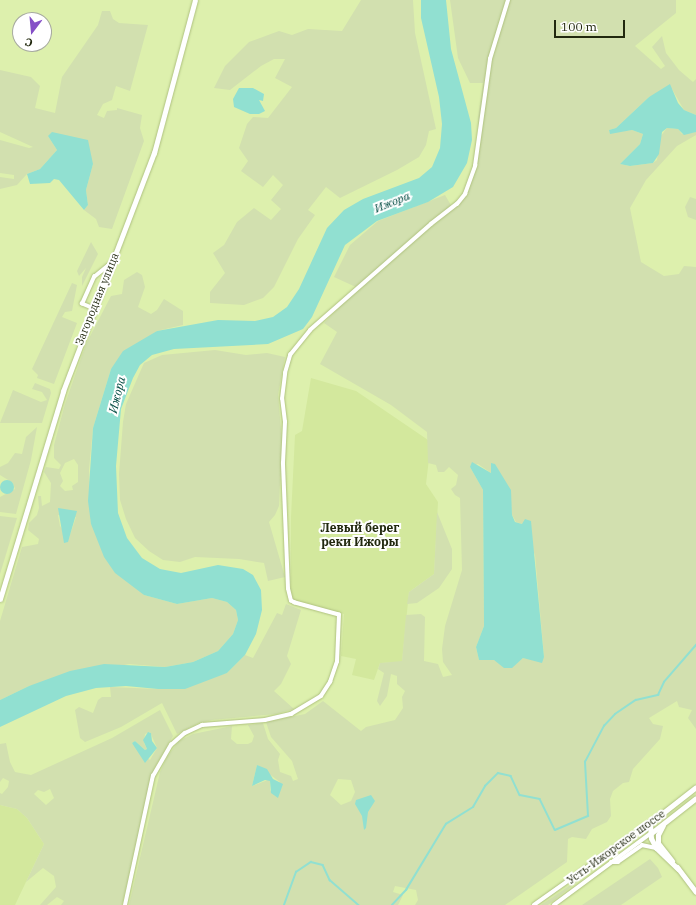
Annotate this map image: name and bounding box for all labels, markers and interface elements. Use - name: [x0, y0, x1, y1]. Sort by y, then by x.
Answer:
- north arrow: [12, 12, 52, 52]
- scale bar: [556, 12, 627, 38]
- text: 100 m: [561, 19, 597, 34]
- text: С: [24, 35, 34, 50]
- water label: Ижора: [372, 188, 412, 216]
- street label: Загородная улица: [72, 251, 122, 347]
- water label: Ижора: [106, 375, 128, 415]
- district label: Левый берег реки Ижоры: [320, 521, 400, 549]
- street label: Усть-Ижорское шоссе: [564, 807, 668, 887]

